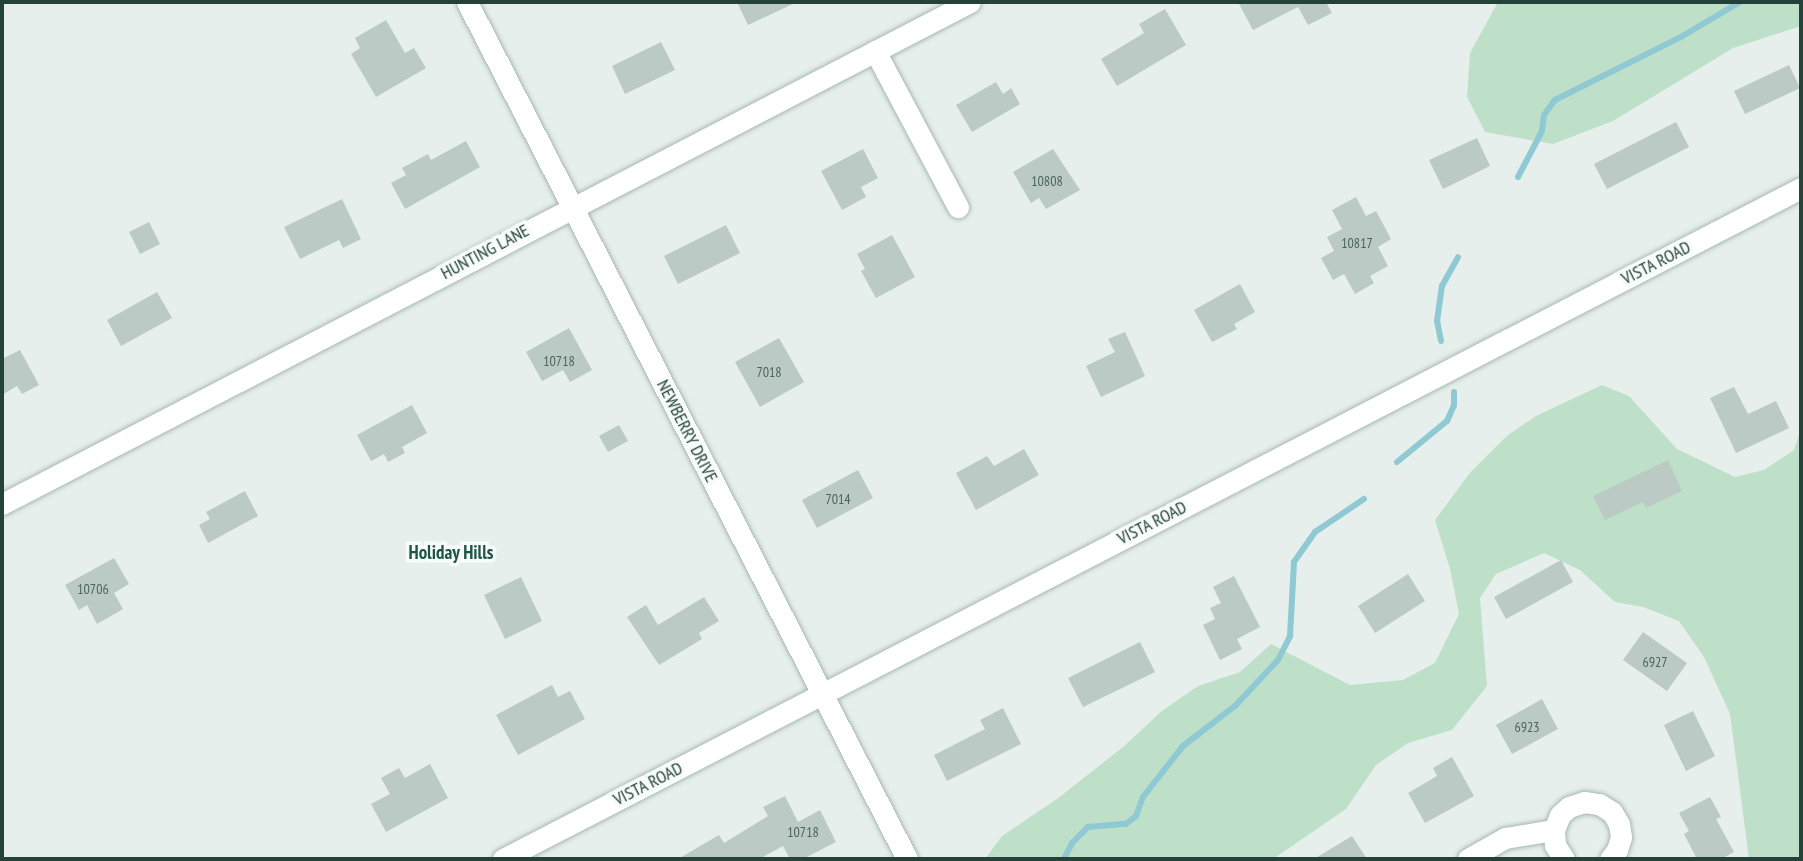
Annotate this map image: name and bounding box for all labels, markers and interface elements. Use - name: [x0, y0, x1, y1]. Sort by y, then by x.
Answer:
- house number: 10808: [1031, 173, 1063, 189]
- street label: HUNTING LANE: [437, 220, 533, 284]
- house number: 10817: [1341, 235, 1373, 251]
- street label: VISTA ROAD: [1618, 236, 1694, 290]
- house number: 10718: [543, 353, 575, 369]
- house number: 7018: [756, 364, 782, 380]
- street label: NEWBERRY DRIVE: [652, 376, 722, 486]
- house number: 7014: [825, 491, 851, 507]
- street label: VISTA ROAD: [1114, 496, 1190, 550]
- district label: Holiday Hills: [408, 542, 494, 564]
- house number: 10706: [77, 581, 109, 597]
- house number: 6927: [1642, 654, 1668, 670]
- house number: 6923: [1514, 719, 1540, 735]
- street label: VISTA ROAD: [610, 757, 686, 811]
- house number: 10718: [787, 824, 819, 840]

